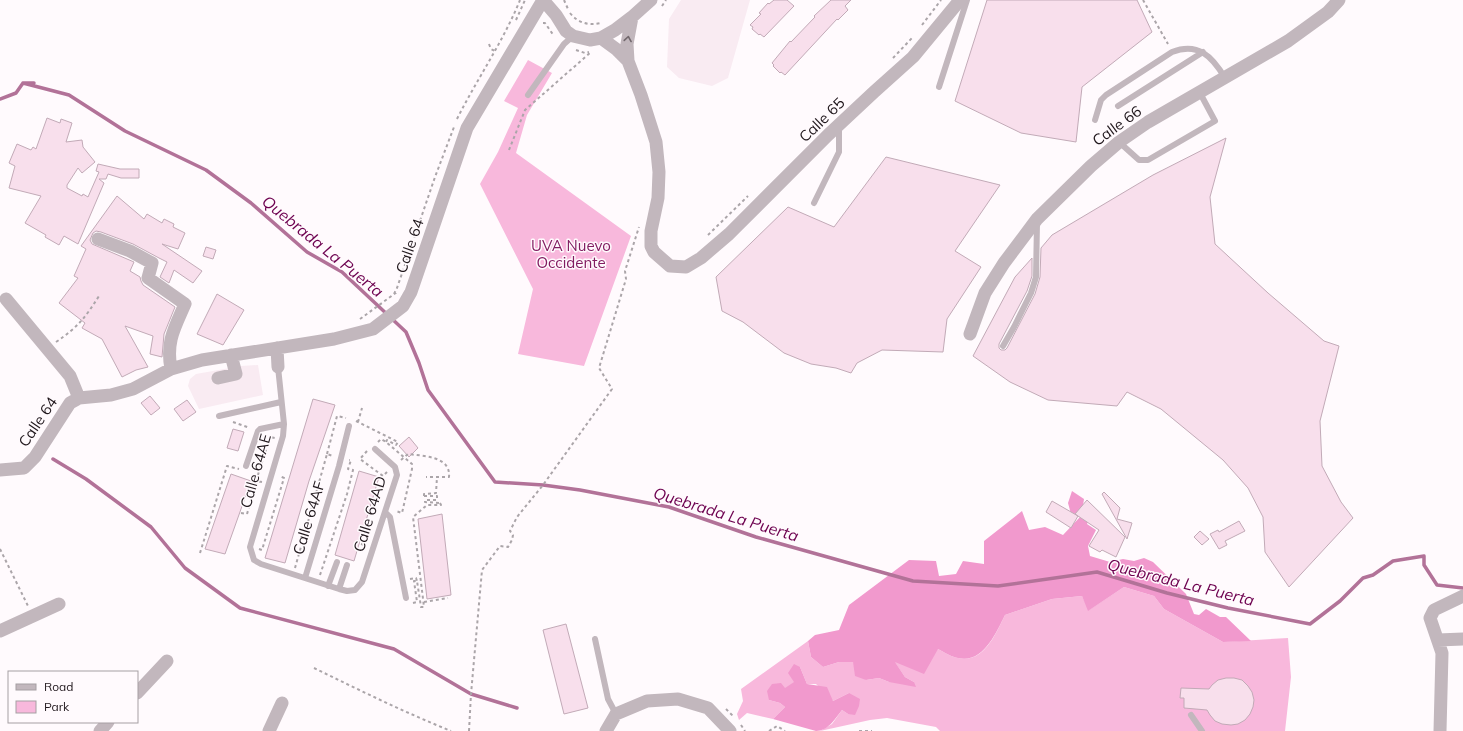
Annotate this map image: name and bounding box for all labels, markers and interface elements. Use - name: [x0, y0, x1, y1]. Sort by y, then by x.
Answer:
- one-way arrow: [623, 36, 632, 42]
- street label: Calle 65: [795, 93, 848, 146]
- street label: Calle 66: [1088, 101, 1145, 150]
- water label: Quebrada La Puerta: [258, 191, 388, 301]
- street label: Calle 64: [391, 216, 428, 276]
- park label: UVA Nuevo Occidente: [531, 236, 611, 272]
- street label: Calle 64: [14, 393, 61, 450]
- street label: Calle 64AE: [236, 432, 275, 510]
- street label: Calle 64AD: [349, 474, 390, 554]
- street label: Calle 64AF: [288, 479, 329, 557]
- water label: Quebrada La Puerta: [651, 482, 801, 546]
- water label: Quebrada La Puerta: [1105, 554, 1257, 610]
- legend: [8, 671, 138, 723]
- text: Road: [44, 679, 73, 694]
- text: Park: [44, 699, 70, 714]

